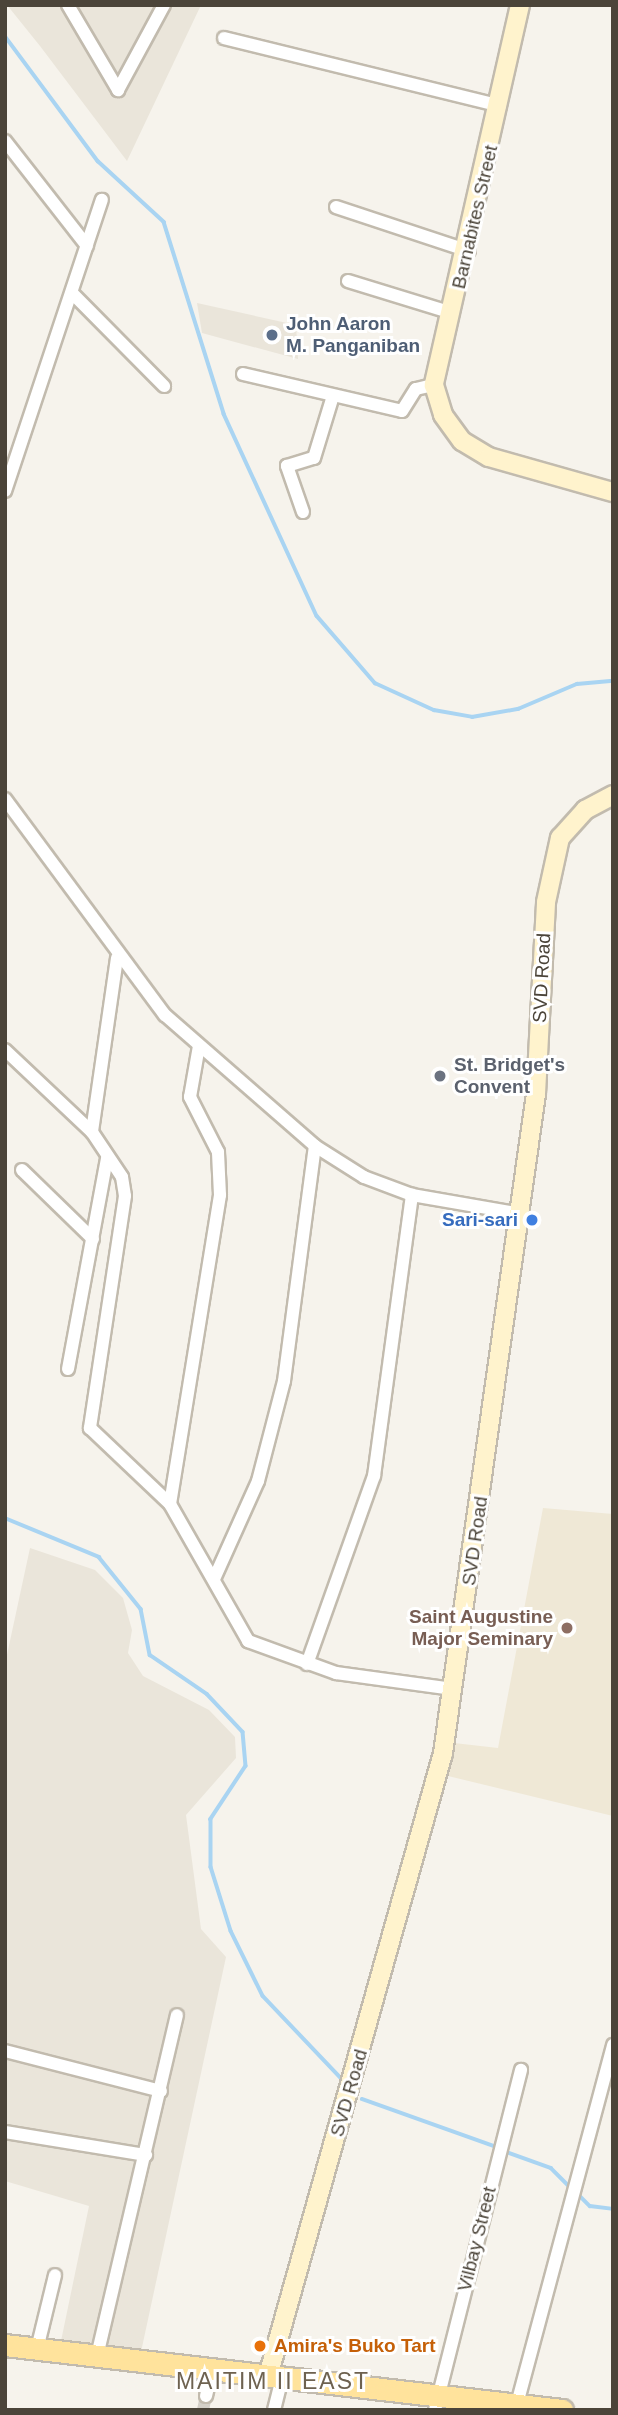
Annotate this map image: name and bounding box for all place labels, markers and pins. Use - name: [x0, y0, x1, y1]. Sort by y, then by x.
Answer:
- place label: John Aaron M. Panganiban: [286, 313, 420, 357]
- marker: John Aaron M. Panganiban: [264, 327, 280, 343]
- place label: St. Bridget's Convent: [454, 1054, 565, 1098]
- marker: St. Bridget's Convent: [432, 1068, 448, 1084]
- place label: Sari-sari: [442, 1209, 518, 1231]
- marker: Sari-sari: [524, 1212, 540, 1228]
- place label: Saint Augustine Major Seminary: [408, 1606, 553, 1650]
- marker: Saint Augustine Major Seminary: [559, 1620, 575, 1636]
- place label: Amira's Buko Tart: [274, 2335, 435, 2357]
- marker: Amira's Buko Tart: [252, 2338, 268, 2354]

